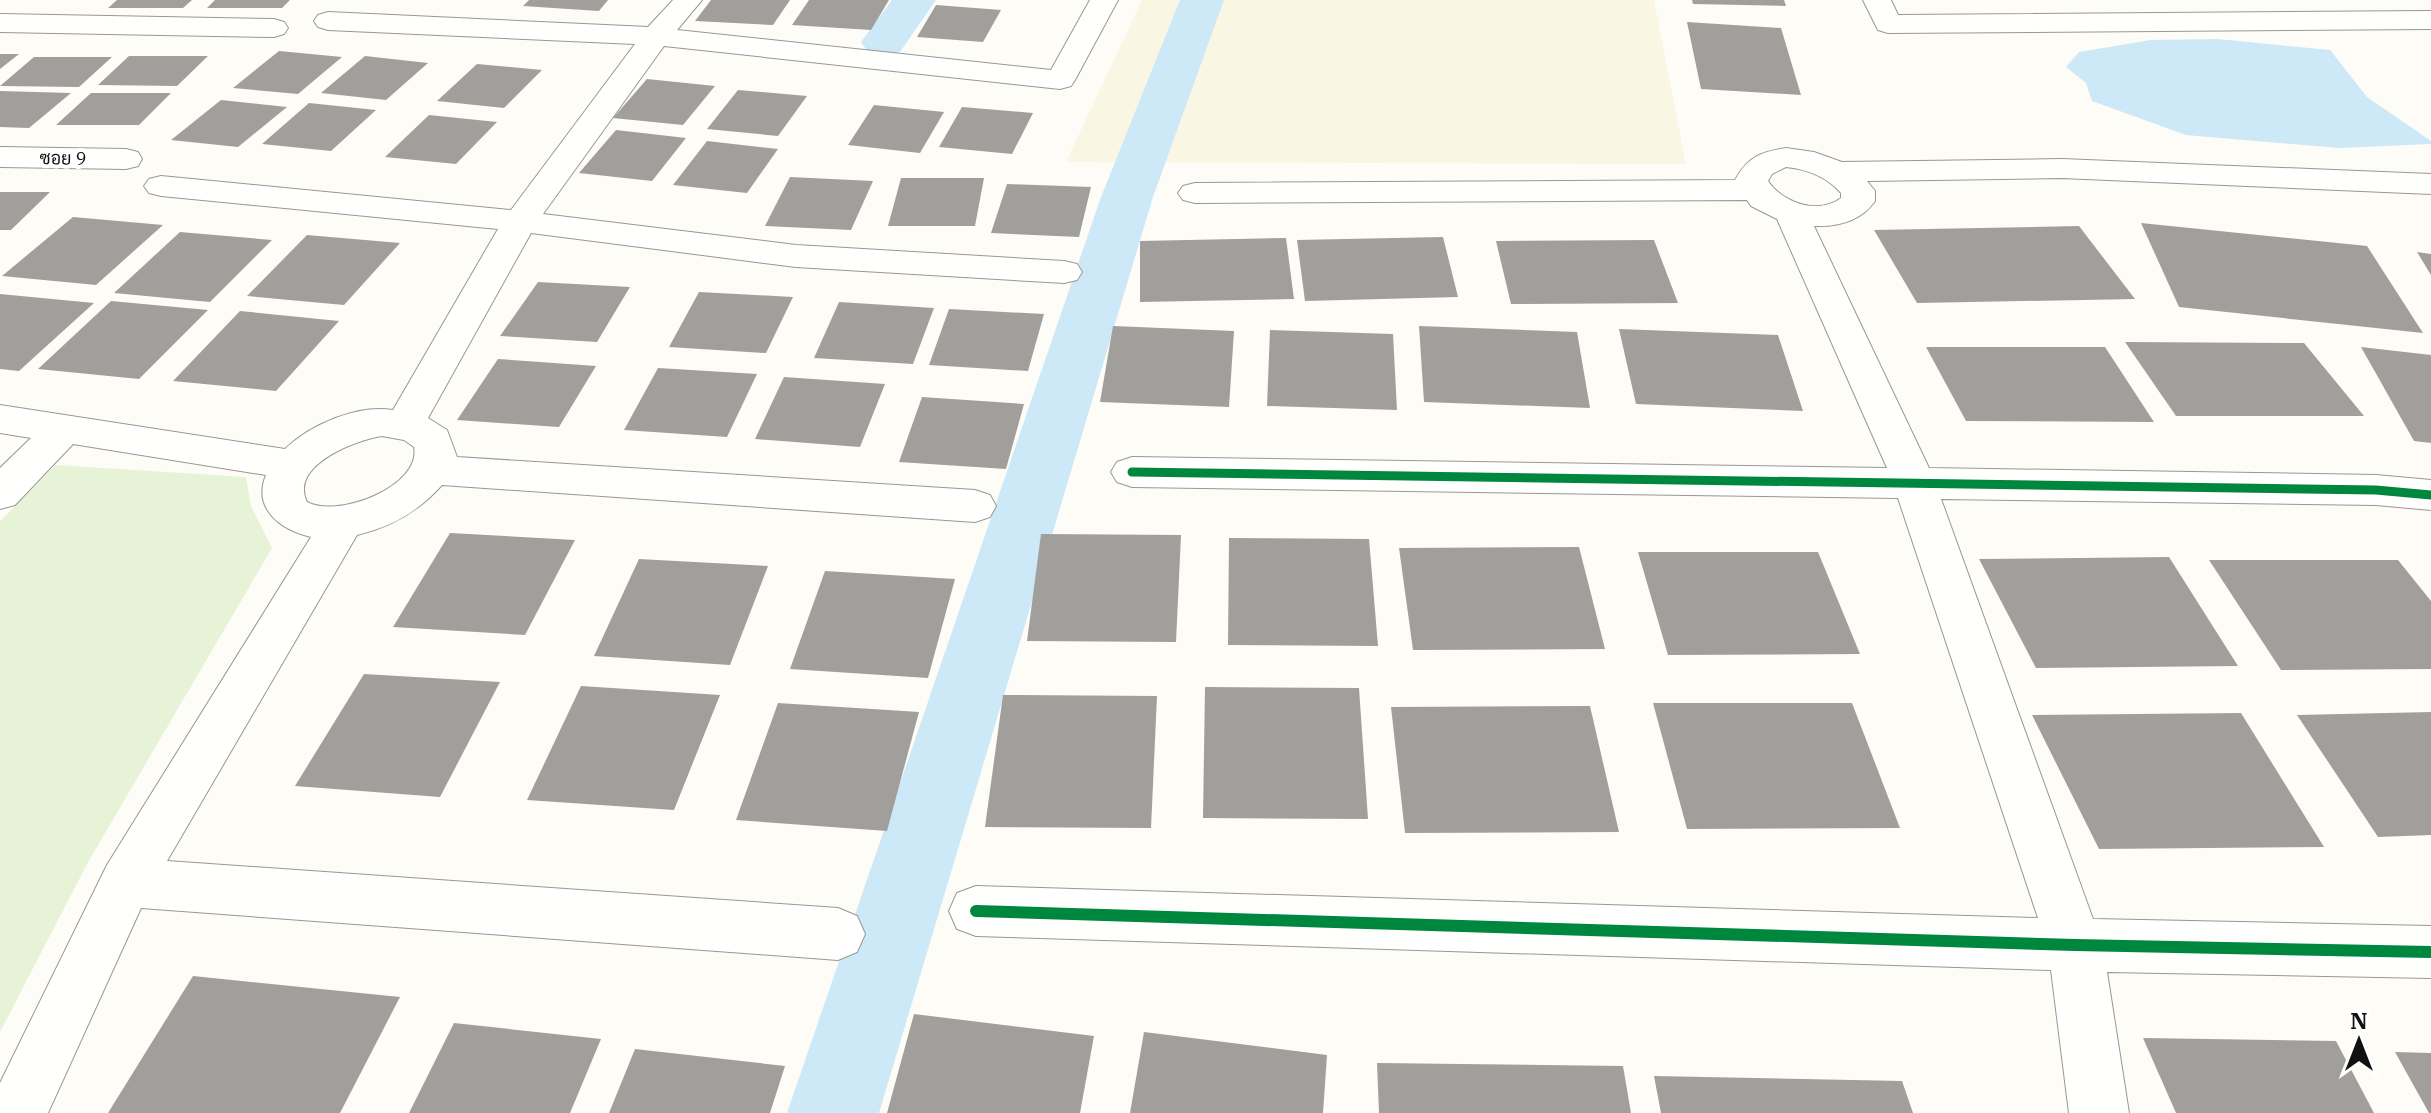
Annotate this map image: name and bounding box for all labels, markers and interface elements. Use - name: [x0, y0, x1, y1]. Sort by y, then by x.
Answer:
- street label: ซอย 9: [39, 146, 87, 170]
- north arrow: [2319, 1001, 2399, 1081]
- text: N: [2350, 1006, 2368, 1035]

